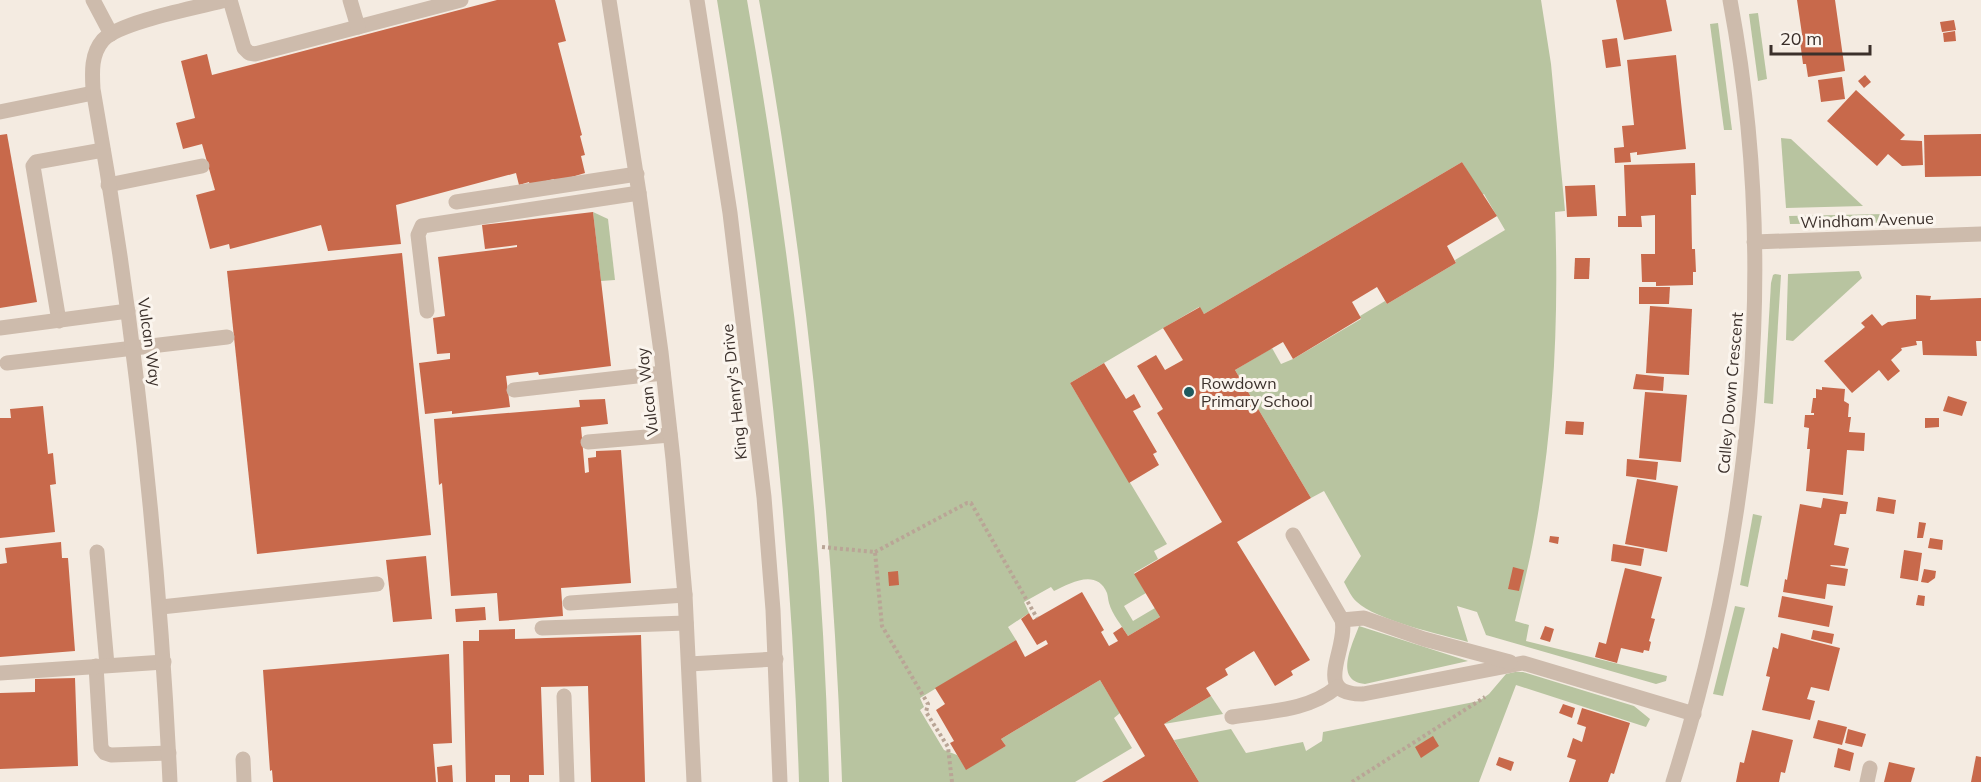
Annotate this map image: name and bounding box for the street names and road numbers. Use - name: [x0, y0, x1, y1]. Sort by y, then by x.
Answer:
- street label: Windham Avenue: [1800, 208, 1934, 232]
- street label: Vulcan Way: [134, 296, 166, 388]
- street label: Calley Down Crescent: [1713, 311, 1747, 475]
- street label: King Henry's Drive: [717, 323, 751, 461]
- street label: Vulcan Way: [632, 346, 662, 438]

